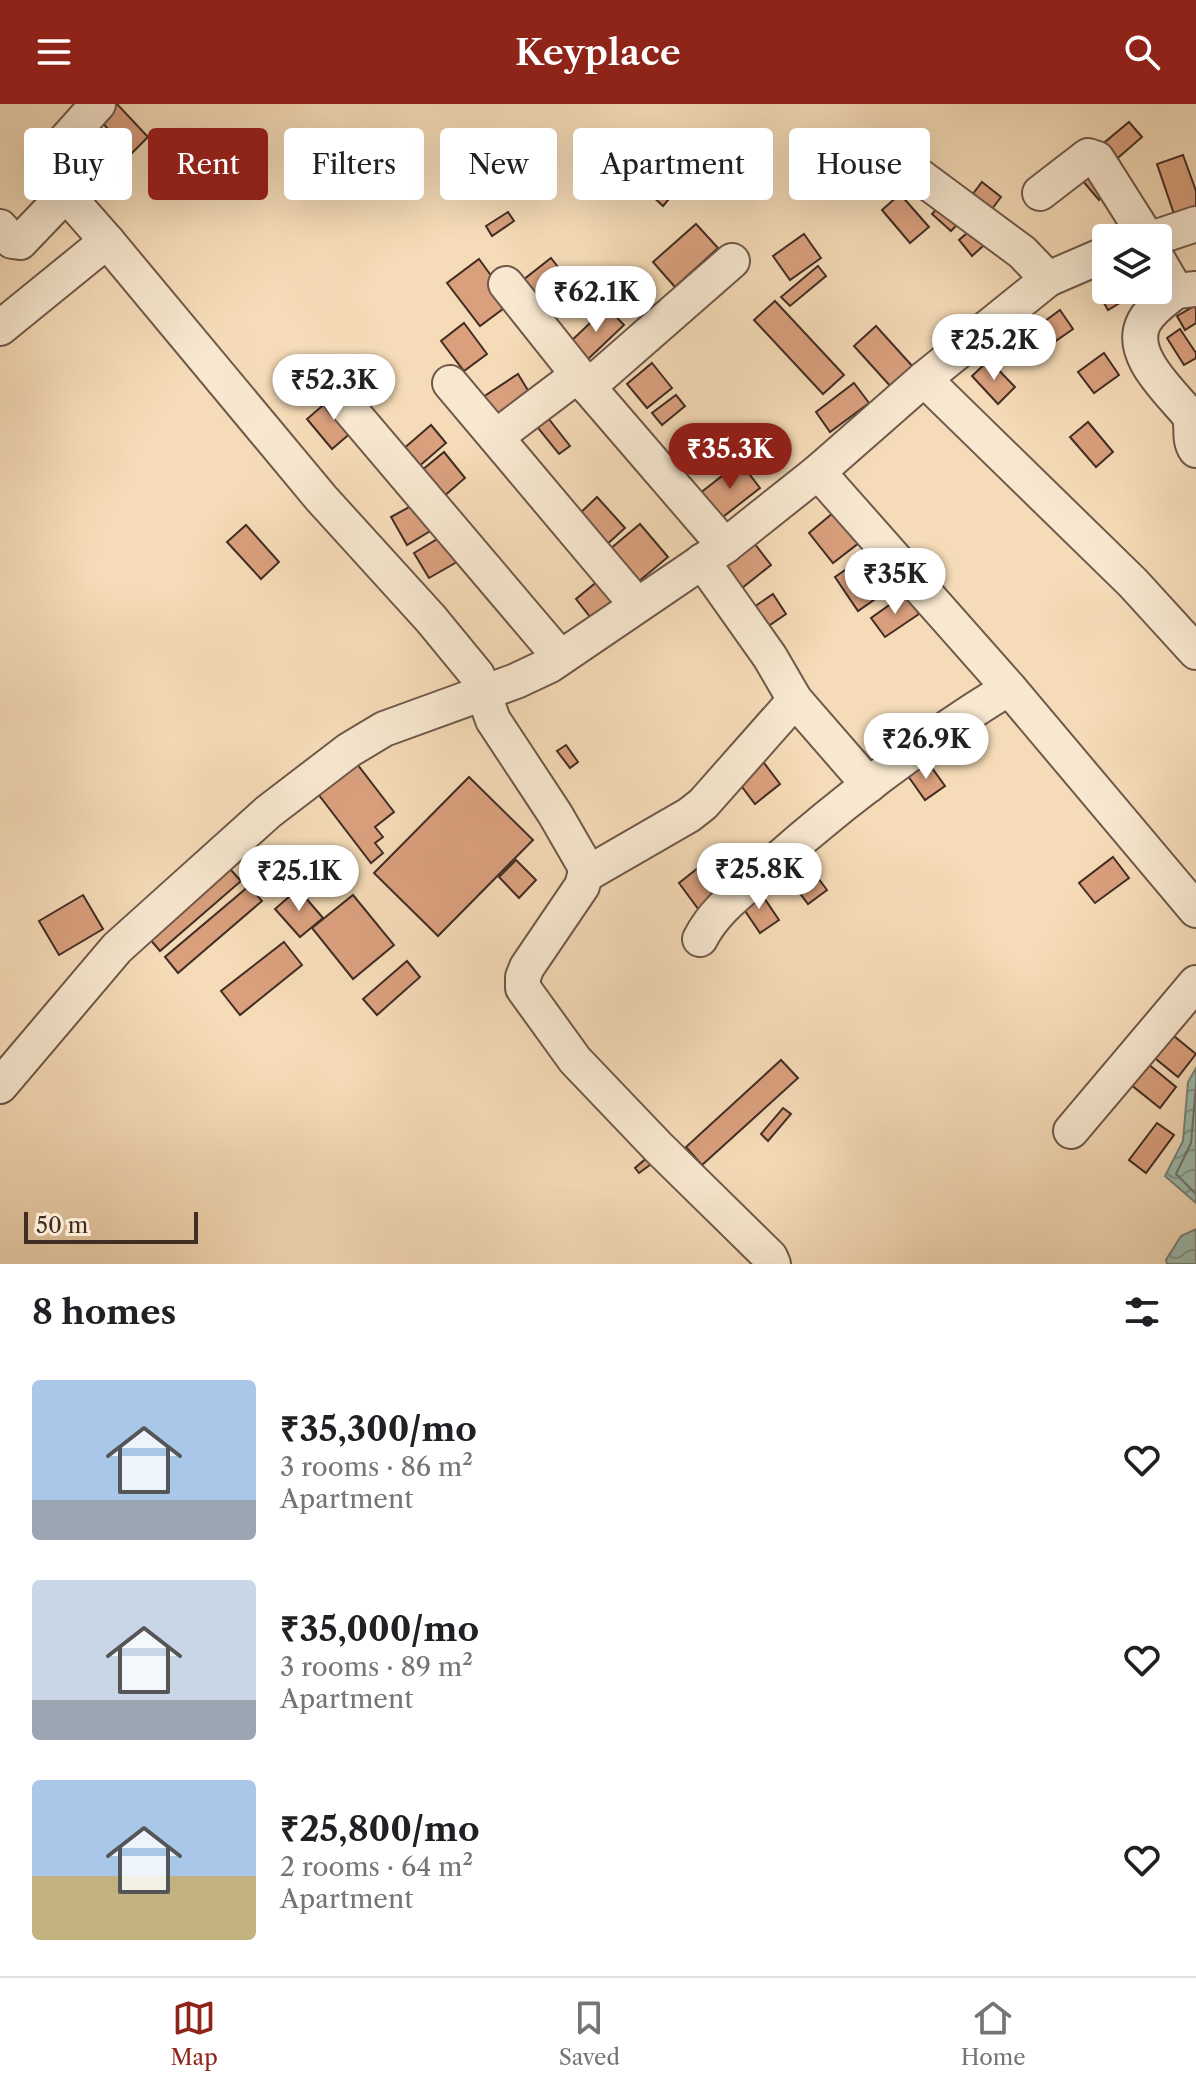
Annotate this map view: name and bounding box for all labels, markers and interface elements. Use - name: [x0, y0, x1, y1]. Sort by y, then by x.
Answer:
- icon: menu: [32, 30, 76, 74]
- text: Keyplace: [515, 30, 681, 74]
- icon: search: [1120, 30, 1164, 74]
- chip: Buy: [24, 128, 132, 200]
- chip: Rent: [148, 128, 268, 200]
- chip: Filters: [284, 128, 424, 200]
- chip: New: [440, 128, 557, 200]
- chip: Apartment: [573, 128, 773, 200]
- chip: House: [789, 128, 930, 200]
- map controls: [1092, 224, 1172, 304]
- button: layers: [1092, 224, 1172, 304]
- pin: ₹62.1K: [531, 266, 661, 334]
- text: ₹62.1K: [553, 276, 639, 308]
- pin: ₹25.2K: [929, 314, 1059, 382]
- text: ₹25.2K: [950, 324, 1038, 356]
- pin: ₹52.3K: [269, 354, 399, 422]
- text: ₹52.3K: [290, 364, 378, 396]
- pin: ₹35.3K: [665, 423, 795, 491]
- text: ₹35.3K: [687, 433, 773, 465]
- pin: ₹35K: [848, 548, 942, 616]
- text: ₹35K: [863, 558, 927, 590]
- pin: ₹26.9K: [861, 713, 991, 781]
- text: ₹26.9K: [882, 723, 970, 755]
- pin: ₹25.8K: [694, 843, 824, 911]
- pin: ₹25.1K: [234, 845, 364, 913]
- text: ₹25.8K: [715, 853, 803, 885]
- text: ₹25.1K: [257, 855, 341, 887]
- scale bar: [24, 1208, 198, 1244]
- text: 50 m: [36, 1212, 88, 1239]
- icon: filters: [1120, 1290, 1164, 1334]
- text: 8 homes: [32, 1291, 176, 1333]
- text: ₹35,300/mo: [280, 1408, 477, 1450]
- icon: home: [96, 1412, 192, 1508]
- icon: heart: [1120, 1438, 1164, 1482]
- text: 3 rooms · 86 m²: [280, 1451, 473, 1483]
- text: Apartment: [280, 1483, 413, 1515]
- text: ₹35,000/mo: [280, 1608, 479, 1650]
- icon: home: [96, 1612, 192, 1708]
- icon: heart: [1120, 1638, 1164, 1682]
- text: 3 rooms · 89 m²: [280, 1651, 473, 1683]
- text: Apartment: [280, 1683, 413, 1715]
- text: ₹25,800/mo: [280, 1808, 480, 1850]
- icon: home: [96, 1812, 192, 1908]
- icon: heart: [1120, 1838, 1164, 1882]
- text: 2 rooms · 64 m²: [280, 1851, 473, 1883]
- text: Apartment: [280, 1883, 413, 1915]
- tab: Map: [171, 1996, 218, 2071]
- tab: Saved: [559, 1996, 620, 2071]
- tab: Home: [961, 1996, 1025, 2071]

